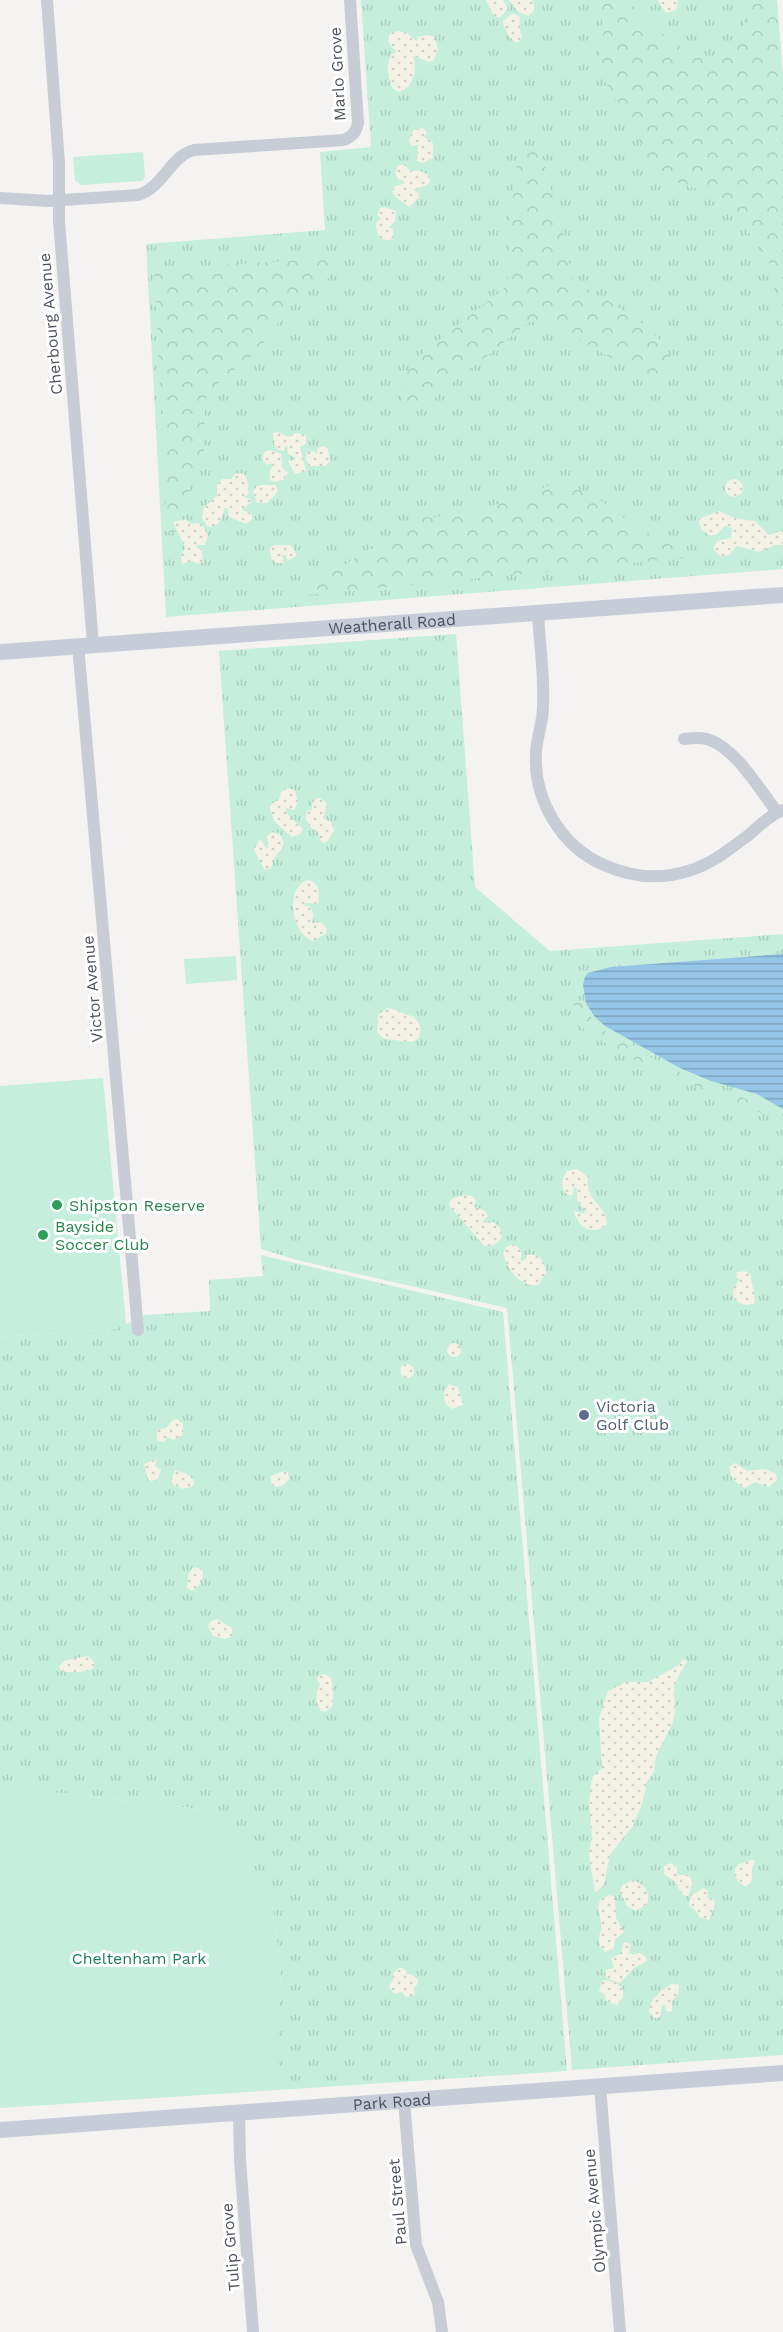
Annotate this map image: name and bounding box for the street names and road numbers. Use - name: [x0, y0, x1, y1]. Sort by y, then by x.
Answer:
- street label: Marlo Grove: [326, 26, 349, 121]
- street label: Cherbourg Avenue: [35, 252, 66, 396]
- street label: Weatherall Road: [328, 610, 456, 638]
- street label: Victor Avenue: [78, 935, 107, 1043]
- street label: Park Road: [352, 2090, 432, 2114]
- street label: Olympic Avenue: [580, 2148, 609, 2274]
- street label: Paul Street: [384, 2158, 411, 2246]
- street label: Tulip Grove: [217, 2202, 244, 2292]

